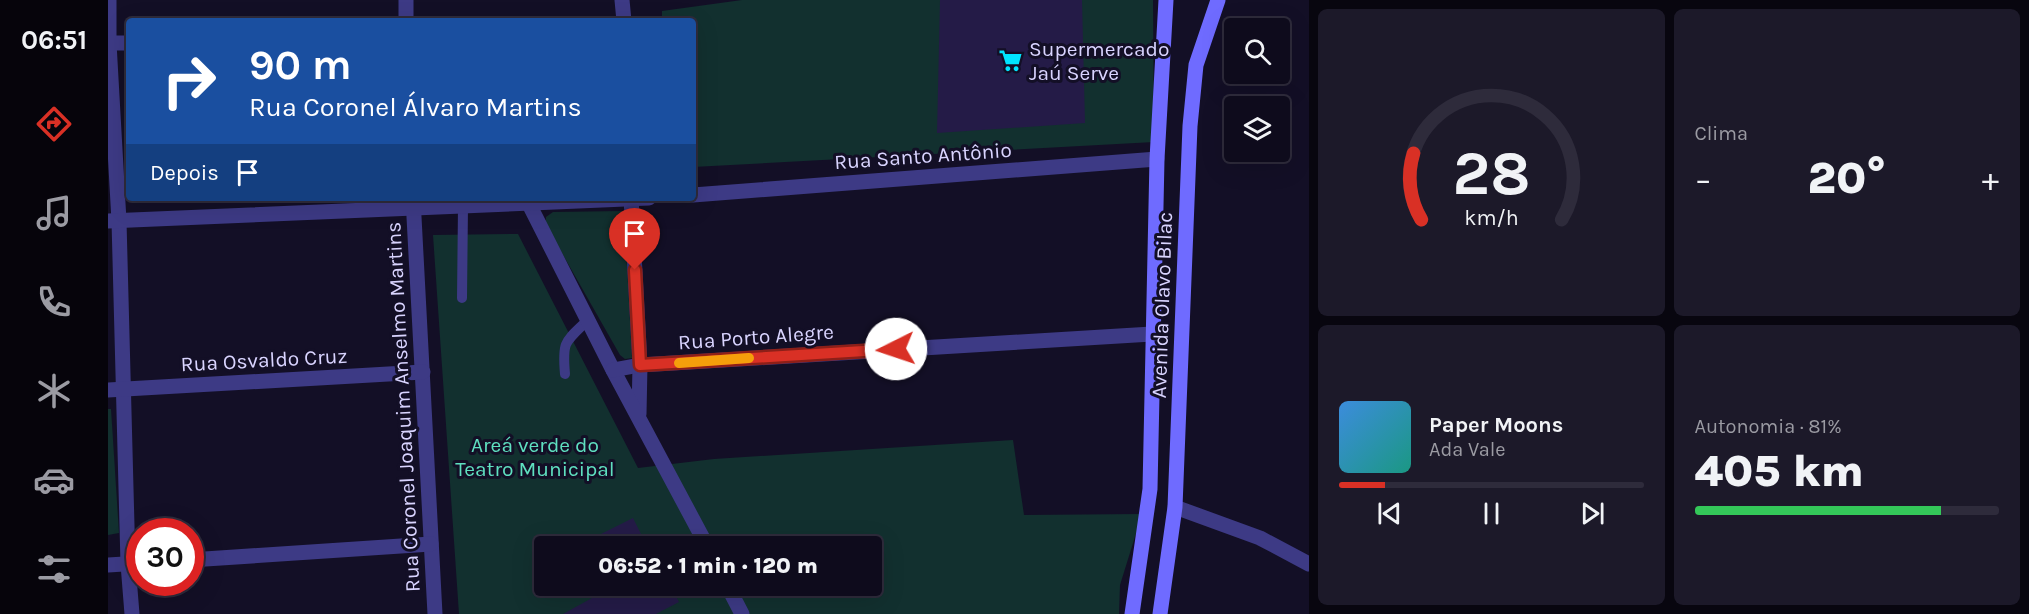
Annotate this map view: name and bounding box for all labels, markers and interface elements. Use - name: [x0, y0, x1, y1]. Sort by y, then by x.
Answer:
- map controls: [1224, 18, 1290, 162]
- button: search: [1224, 18, 1290, 84]
- text: 06:51: [21, 24, 87, 56]
- place label: Supermercado Jaú Serve: [1029, 37, 1169, 85]
- text: 90 m: [249, 40, 352, 90]
- icon: right: [150, 42, 228, 120]
- supermarket icon: Supermercado Jaú Serve: [998, 48, 1024, 74]
- text: Rua Coronel Álvaro Martins: [249, 91, 582, 123]
- button: layers: [1224, 96, 1290, 162]
- icon: directions: [33, 103, 75, 145]
- text: Clima: [1695, 122, 1748, 145]
- text: 28: [1452, 137, 1530, 210]
- street label: Rua Santo Antônio: [833, 138, 1013, 174]
- text: 20°: [1808, 152, 1886, 204]
- icon: arrive: [231, 156, 264, 189]
- text: Depois: [150, 160, 219, 186]
- text: −: [1695, 160, 1712, 198]
- text: +: [1982, 160, 1999, 198]
- icon: music: [33, 192, 75, 234]
- text: km/h: [1464, 205, 1518, 230]
- pin: [609, 208, 660, 270]
- street label: Avenida Olavo Bilac: [1147, 211, 1177, 399]
- icon: arrive: [618, 217, 651, 250]
- street label: Rua Coronel Joaquim Anselmo Martins: [381, 221, 425, 593]
- icon: phone: [33, 281, 75, 323]
- position arrow: [864, 317, 928, 381]
- street label: Rua Porto Alegre: [677, 320, 835, 354]
- street label: Rua Osvaldo Cruz: [180, 344, 348, 376]
- icon: climate: [33, 370, 75, 412]
- text: Paper Moons: [1429, 412, 1563, 438]
- text: Autonomia · 81%: [1695, 415, 1842, 438]
- park label: Areá verde do Teatro Municipal: [455, 433, 615, 481]
- text: Ada Vale: [1429, 438, 1506, 461]
- text: 405 km: [1695, 445, 1864, 497]
- icon: car: [33, 459, 75, 501]
- icon: previous: [1373, 497, 1406, 530]
- icon: pause: [1475, 497, 1508, 530]
- icon: next: [1576, 497, 1609, 530]
- speed limit sign: 30: [126, 518, 204, 596]
- icon: filters: [33, 548, 75, 590]
- text: 06:52 · 1 min · 120 m: [598, 553, 818, 579]

